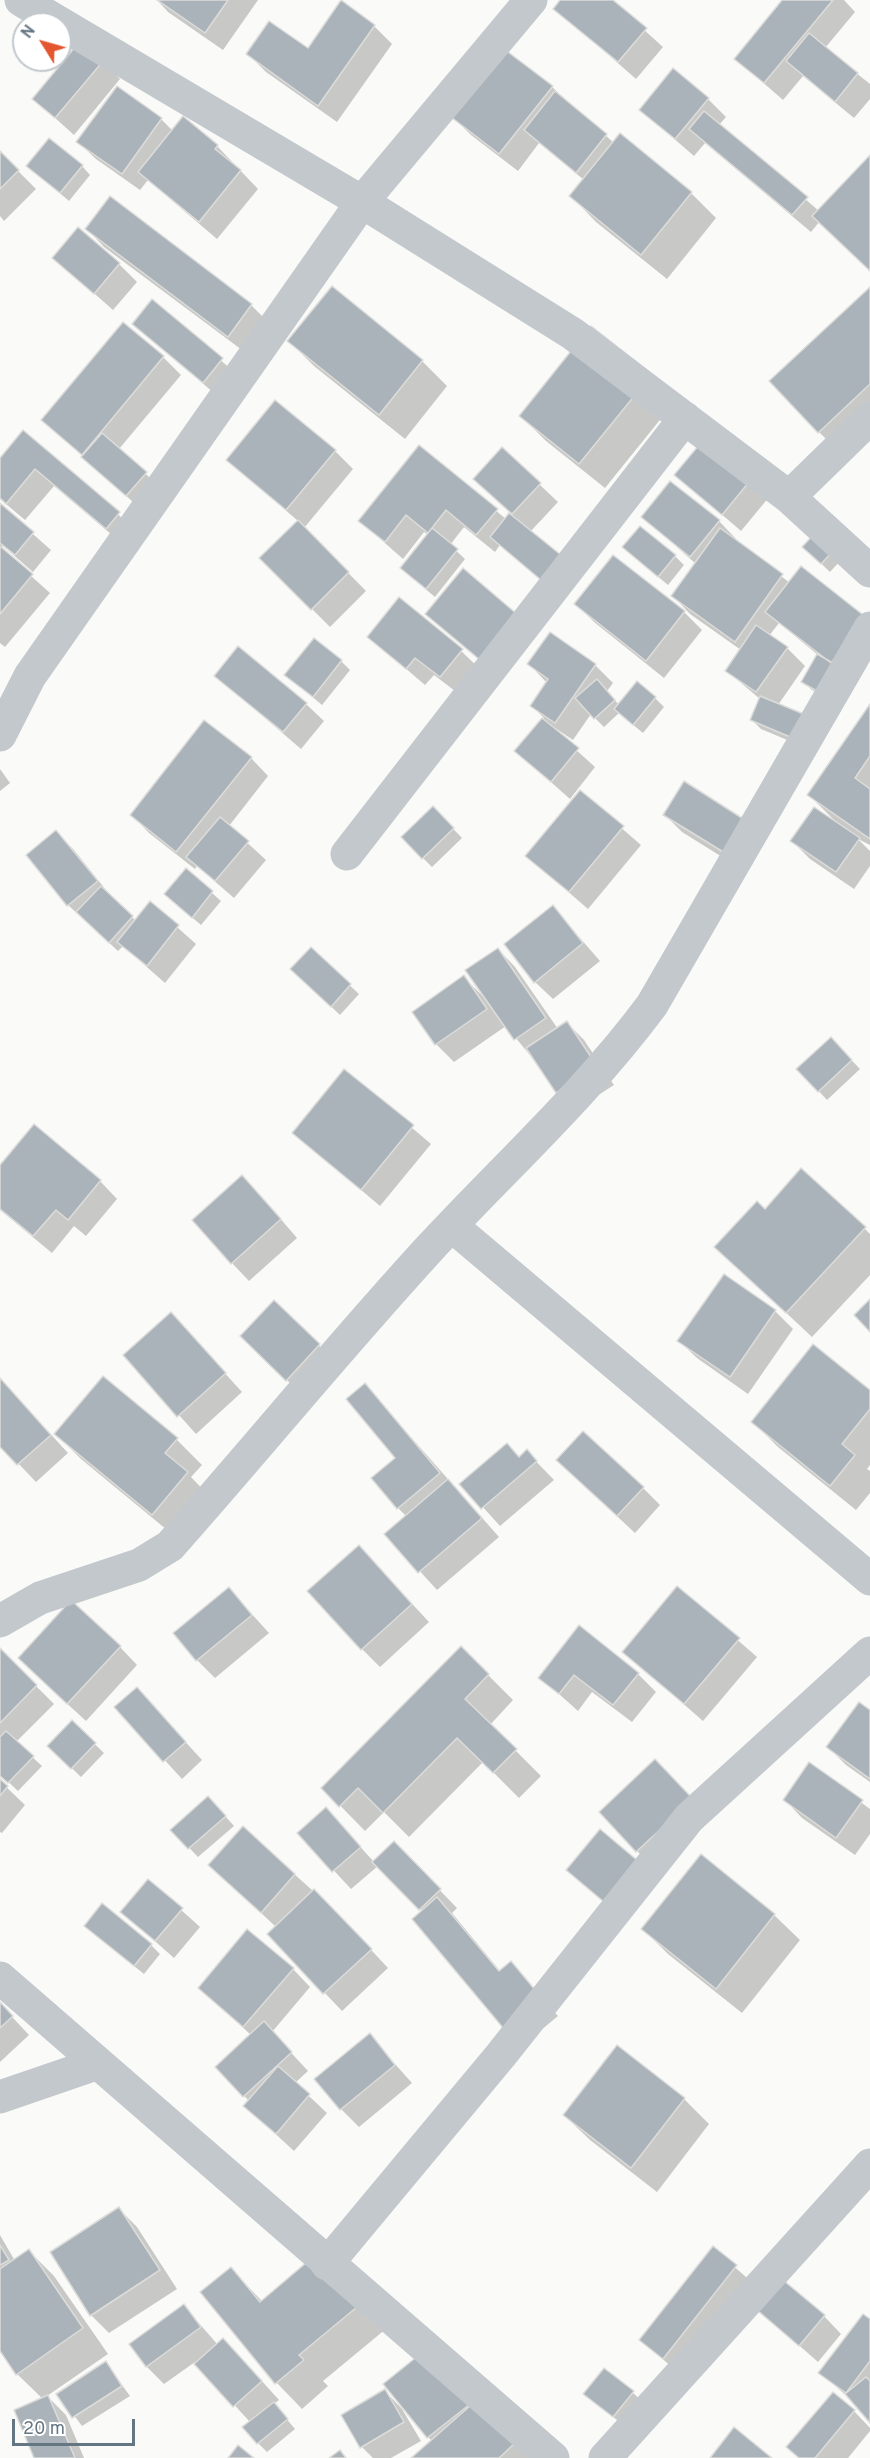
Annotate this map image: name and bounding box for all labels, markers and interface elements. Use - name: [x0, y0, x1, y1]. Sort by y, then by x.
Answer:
- north arrow: [12, 12, 72, 72]
- text: N: [18, 22, 41, 43]
- scale bar: [15, 2407, 138, 2445]
- text: 20 m: [23, 2418, 65, 2441]

